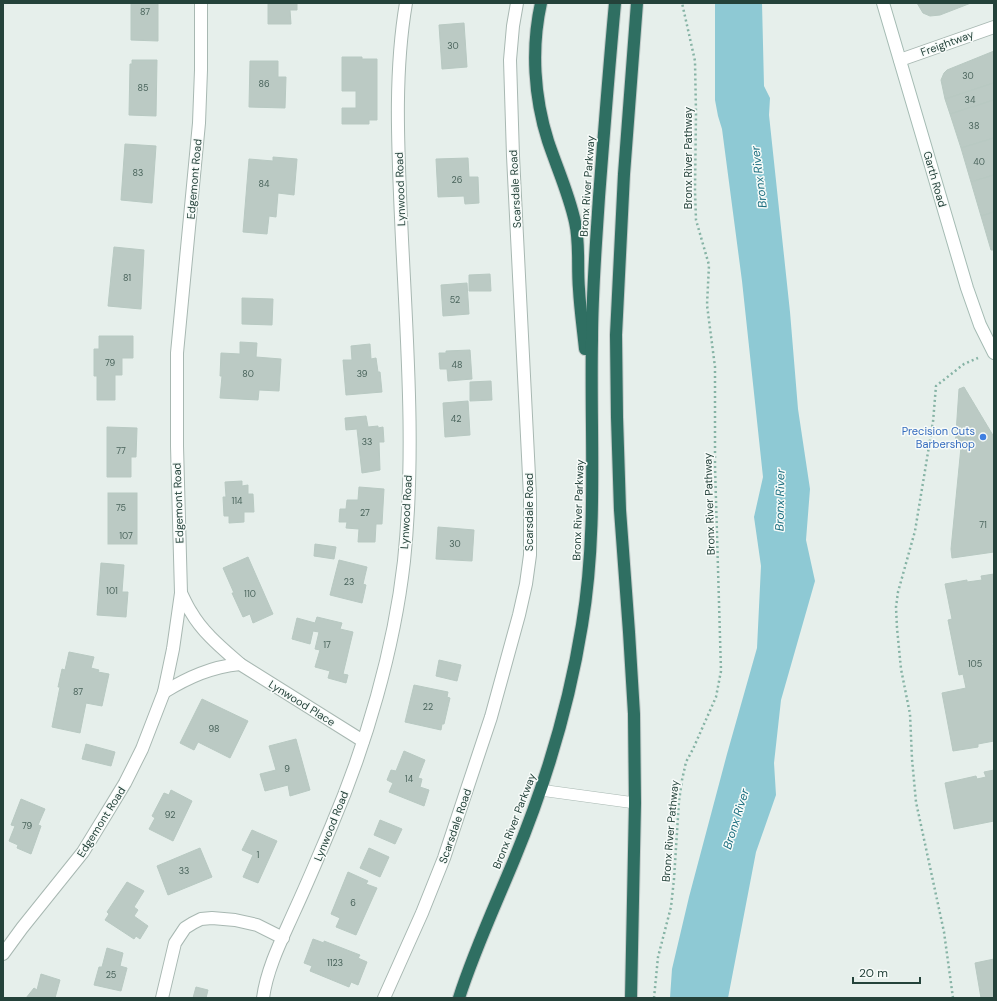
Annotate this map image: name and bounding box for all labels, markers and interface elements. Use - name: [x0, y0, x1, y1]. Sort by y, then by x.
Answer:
- house number: 87: [140, 6, 150, 18]
- street label: Freightway: [919, 27, 975, 59]
- house number: 30: [447, 40, 459, 52]
- house number: 30: [962, 70, 974, 82]
- house number: 86: [258, 78, 270, 90]
- house number: 85: [138, 82, 148, 94]
- house number: 34: [965, 94, 976, 106]
- street label: Bronx River Pathway: [681, 107, 695, 209]
- house number: 38: [969, 120, 979, 132]
- street label: Bronx River Parkway: [576, 135, 598, 237]
- street label: Edgemont Road: [184, 138, 205, 220]
- water label: Bronx River: [747, 145, 771, 209]
- street label: Scarsdale Road: [506, 149, 524, 229]
- street label: Garth Road: [920, 149, 950, 209]
- street label: Lynwood Road: [392, 152, 408, 226]
- house number: 40: [973, 156, 985, 168]
- house number: 83: [133, 167, 143, 179]
- house number: 26: [452, 174, 463, 186]
- house number: 84: [259, 178, 270, 190]
- house number: 81: [123, 272, 131, 284]
- house number: 52: [450, 294, 460, 306]
- house number: 79: [105, 357, 115, 369]
- house number: 48: [452, 359, 462, 371]
- house number: 80: [242, 368, 254, 380]
- house number: 39: [357, 368, 368, 380]
- house number: 42: [451, 413, 461, 425]
- place label: Precision Cuts Barbershop: [902, 424, 975, 451]
- marker: Precision Cuts Barbershop: [978, 432, 988, 442]
- house number: 33: [362, 436, 372, 448]
- house number: 77: [116, 445, 126, 457]
- street label: Bronx River Pathway: [700, 453, 718, 555]
- street label: Bronx River Parkway: [569, 459, 587, 561]
- street label: Edgemont Road: [170, 462, 186, 544]
- water label: Bronx River: [771, 468, 789, 531]
- street label: Scarsdale Road: [522, 473, 536, 551]
- street label: Lynwood Road: [397, 474, 415, 549]
- house number: 114: [231, 495, 243, 507]
- house number: 75: [116, 502, 126, 514]
- house number: 27: [360, 507, 370, 519]
- house number: 71: [979, 519, 987, 531]
- house number: 107: [119, 530, 133, 542]
- house number: 30: [449, 538, 461, 550]
- house number: 23: [344, 576, 354, 588]
- house number: 101: [106, 585, 118, 597]
- house number: 110: [244, 588, 256, 600]
- house number: 17: [323, 639, 331, 651]
- house number: 105: [968, 658, 982, 670]
- street label: Lynwood Place: [266, 677, 338, 729]
- house number: 87: [73, 686, 83, 698]
- house number: 22: [423, 701, 433, 713]
- house number: 98: [209, 723, 219, 735]
- house number: 9: [284, 763, 290, 775]
- street label: Bronx River Parkway: [489, 771, 539, 871]
- house number: 14: [405, 773, 414, 785]
- street label: Bronx River Pathway: [659, 779, 681, 883]
- street label: Edgemont Road: [74, 784, 128, 860]
- water label: Bronx River: [719, 786, 753, 851]
- street label: Scarsdale Road: [436, 787, 474, 865]
- street label: Lynwood Road: [311, 789, 351, 863]
- house number: 92: [165, 809, 175, 821]
- house number: 79: [22, 820, 32, 832]
- house number: 1: [257, 849, 260, 861]
- house number: 33: [179, 865, 189, 877]
- house number: 6: [350, 897, 356, 909]
- house number: 1123: [327, 957, 343, 969]
- scale bar: [853, 959, 920, 985]
- text: 20 m: [859, 965, 888, 981]
- house number: 25: [106, 969, 116, 981]

